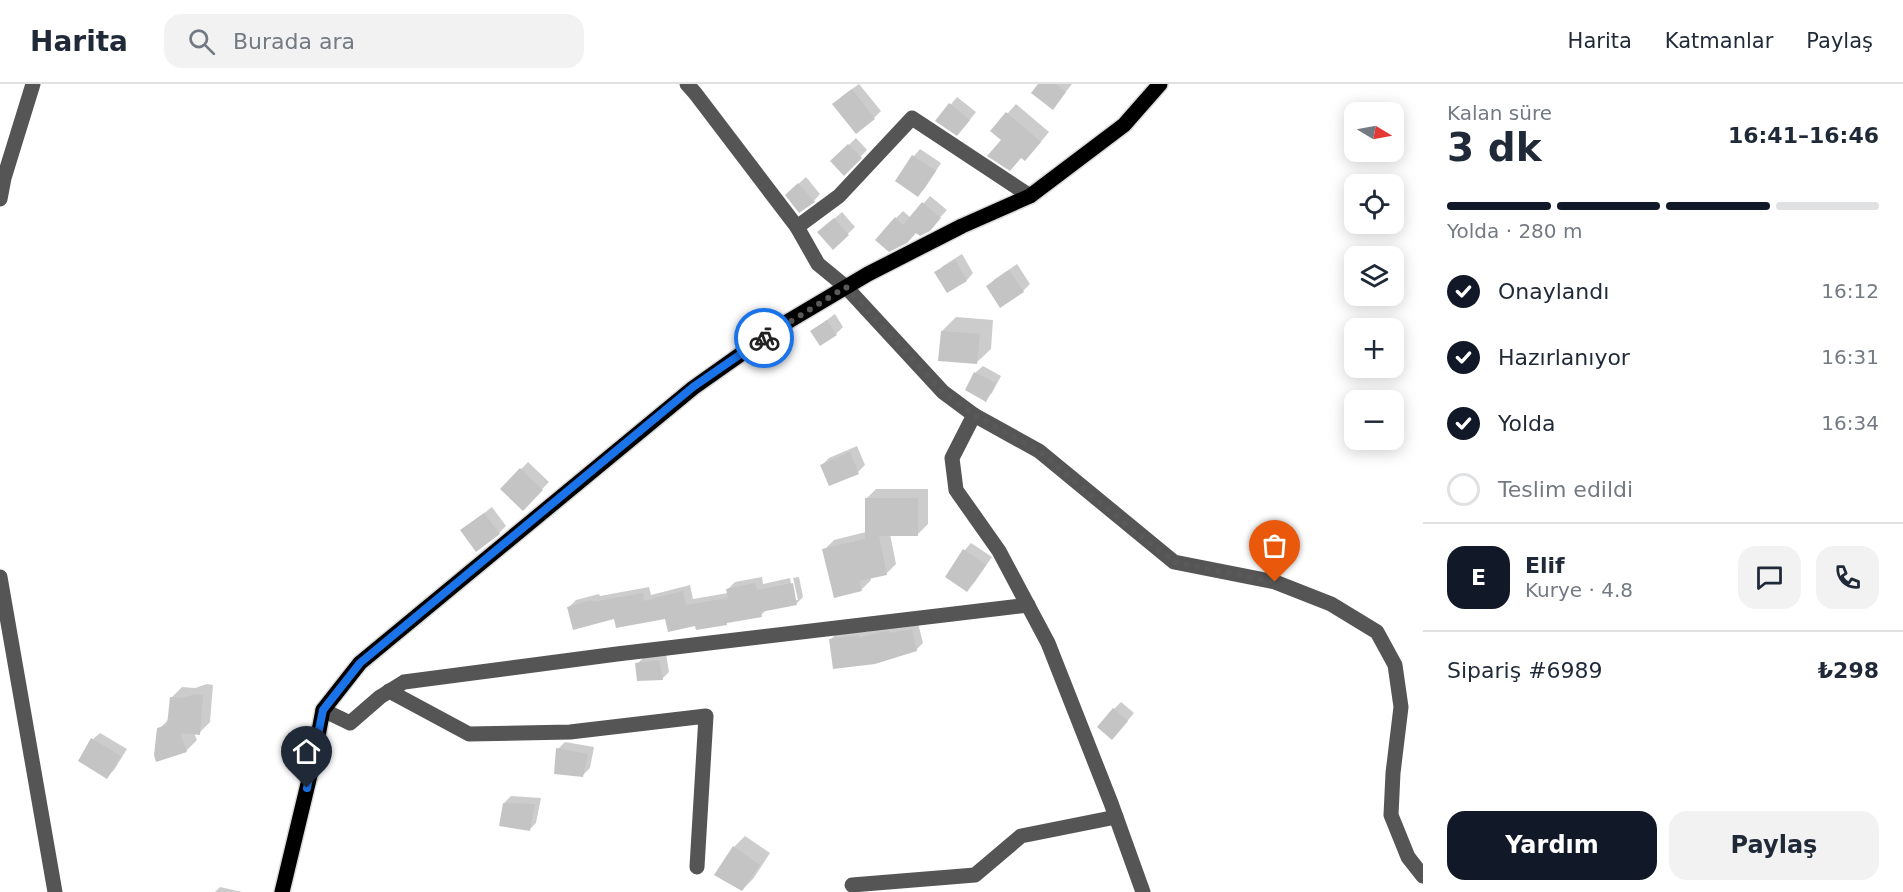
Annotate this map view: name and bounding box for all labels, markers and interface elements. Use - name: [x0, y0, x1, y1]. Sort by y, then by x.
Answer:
- search box: [164, 14, 584, 68]
- text: Harita: [30, 25, 128, 58]
- icon: search: [185, 25, 218, 58]
- text: Burada ara: [233, 29, 355, 54]
- text: Harita: [1568, 29, 1632, 53]
- text: Katmanlar: [1665, 29, 1773, 53]
- text: Paylaş: [1806, 29, 1873, 53]
- text: Kalan süre: [1447, 101, 1552, 125]
- north arrow: [1344, 102, 1404, 162]
- map controls: [1344, 102, 1404, 450]
- text: 16:41–16:46: [1728, 123, 1879, 148]
- text: 3 dk: [1447, 125, 1542, 170]
- button: locate: [1344, 174, 1404, 234]
- text: Yolda · 280 m: [1447, 219, 1582, 243]
- button: layers: [1344, 246, 1404, 306]
- icon: check: [1447, 275, 1480, 308]
- text: Onaylandı: [1498, 279, 1609, 304]
- text: 16:12: [1821, 279, 1879, 303]
- courier: [734, 308, 794, 368]
- button: +: [1344, 318, 1404, 378]
- icon: bike: [748, 322, 781, 355]
- icon: check: [1447, 341, 1480, 374]
- text: Hazırlanıyor: [1498, 345, 1630, 370]
- text: 16:31: [1821, 345, 1879, 369]
- button: −: [1344, 390, 1404, 450]
- icon: check: [1447, 407, 1480, 440]
- text: Yolda: [1498, 411, 1556, 436]
- text: 16:34: [1821, 411, 1879, 435]
- text: Teslim edildi: [1498, 477, 1633, 502]
- pin: [1249, 520, 1300, 582]
- icon: bag: [1258, 529, 1291, 562]
- button: chat: [1738, 546, 1801, 609]
- button: phone: [1816, 546, 1879, 609]
- text: Elif: [1525, 553, 1565, 578]
- text: E: [1471, 565, 1486, 590]
- text: Kurye · 4.8: [1525, 578, 1633, 602]
- text: Sipariş #6989: [1447, 658, 1603, 683]
- text: ₺298: [1818, 658, 1879, 683]
- pin: [281, 726, 332, 788]
- icon: home: [290, 735, 323, 768]
- button: Yardım: [1447, 811, 1657, 880]
- button: Paylaş: [1669, 811, 1879, 880]

